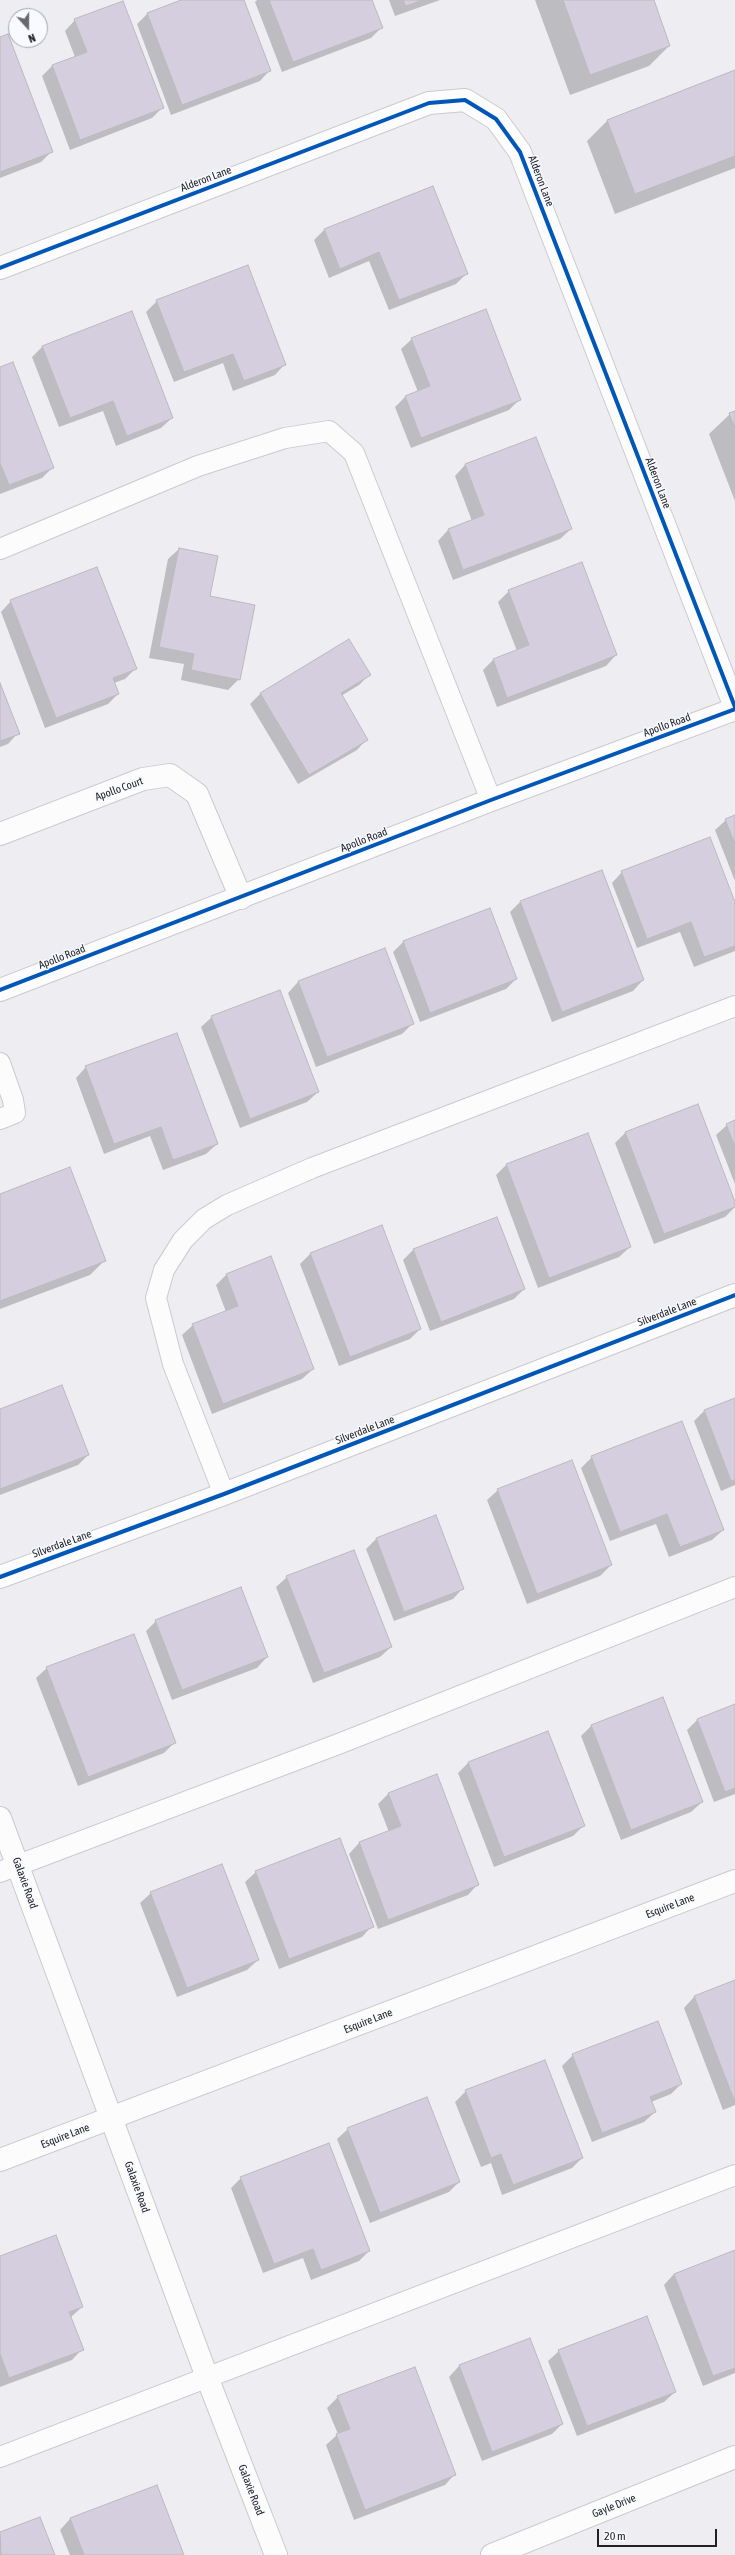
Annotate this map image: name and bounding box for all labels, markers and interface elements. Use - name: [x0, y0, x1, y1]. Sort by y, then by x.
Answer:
- north arrow: [8, 8, 48, 48]
- text: N: [27, 32, 37, 45]
- street label: Alderon Lane: [525, 154, 557, 208]
- street label: Alderon Lane: [179, 163, 233, 195]
- street label: Alderon Lane: [642, 456, 674, 510]
- street label: Apollo Road: [642, 710, 692, 740]
- street label: Apollo Court: [93, 774, 145, 804]
- street label: Apollo Road: [339, 825, 389, 855]
- street label: Apollo Road: [37, 942, 87, 972]
- street label: Silverdale Lane: [636, 1295, 698, 1329]
- street label: Silverdale Lane: [334, 1413, 396, 1447]
- street label: Silverdale Lane: [31, 1527, 93, 1561]
- street label: Galaxie Road: [10, 1856, 40, 1910]
- street label: Esquire Lane: [644, 1891, 696, 1921]
- street label: Esquire Lane: [342, 2006, 394, 2036]
- street label: Esquire Lane: [39, 2121, 91, 2151]
- street label: Galaxie Road: [122, 2160, 152, 2214]
- street label: Galaxie Road: [235, 2463, 267, 2517]
- street label: Gayle Drive: [590, 2491, 638, 2521]
- scale bar: [599, 2521, 719, 2547]
- text: 20 m: [604, 2529, 626, 2543]

